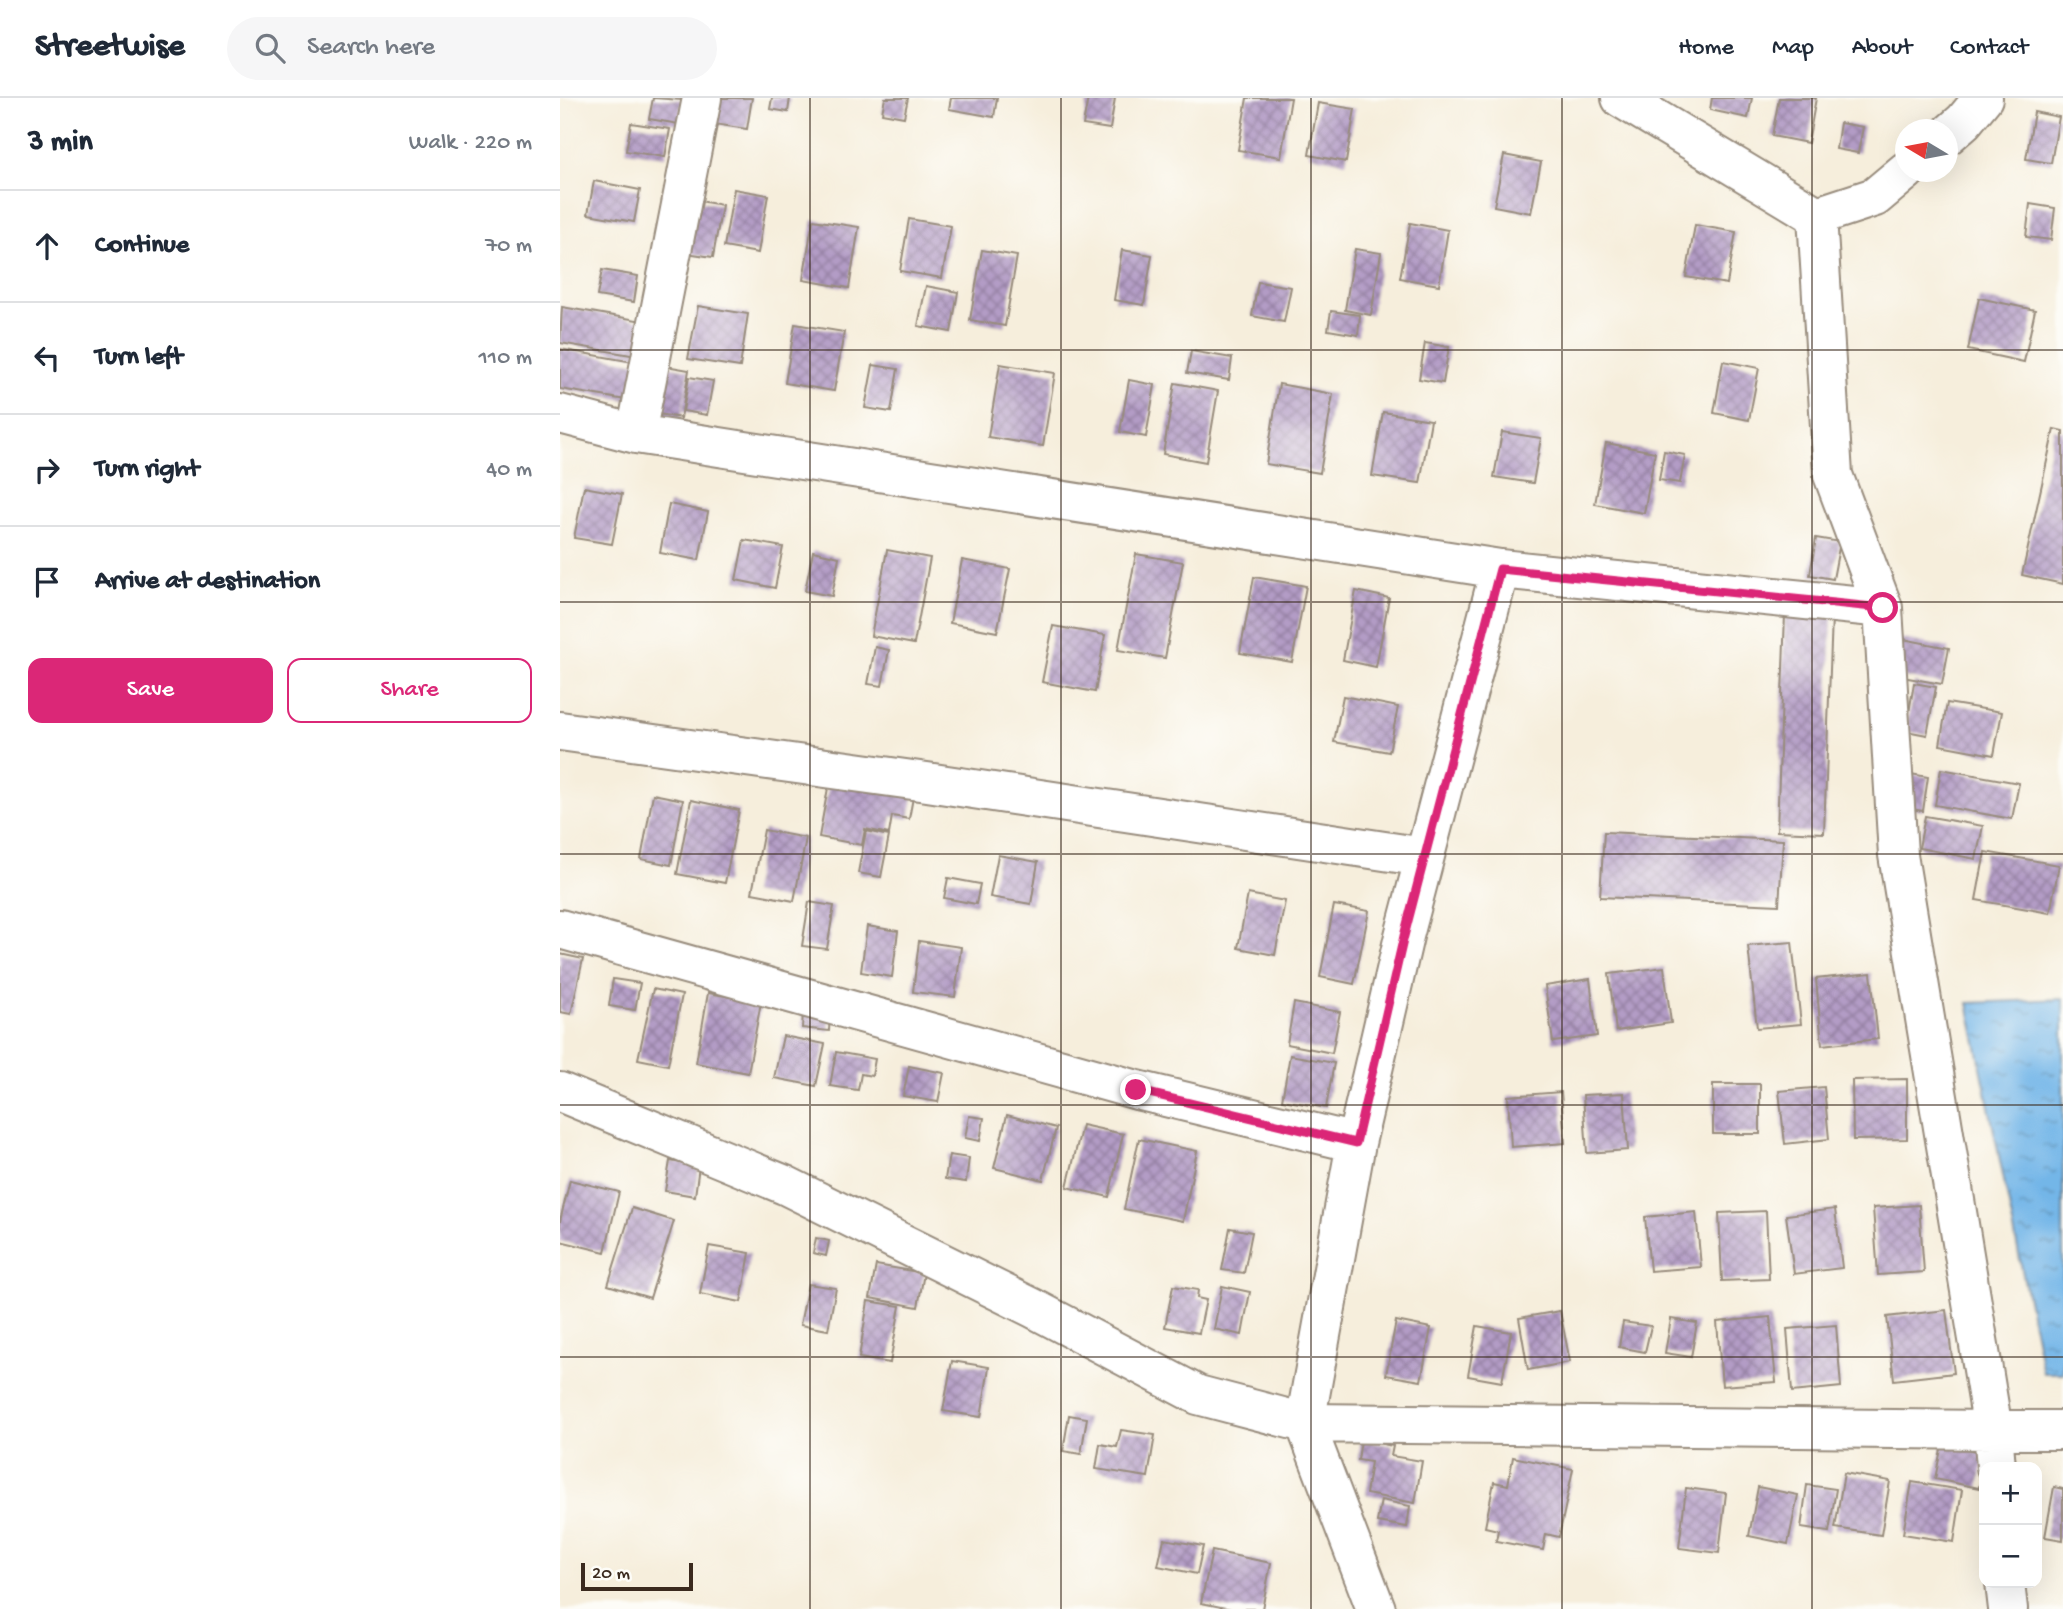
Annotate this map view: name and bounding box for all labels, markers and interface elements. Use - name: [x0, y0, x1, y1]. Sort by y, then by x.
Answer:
- search box: [227, 17, 717, 80]
- text: Streetwise: [35, 29, 185, 67]
- icon: search: [251, 29, 289, 67]
- text: Search here: [307, 33, 435, 64]
- text: Home: [1678, 34, 1734, 63]
- text: Map: [1772, 34, 1814, 63]
- text: About: [1852, 34, 1912, 63]
- text: Contact: [1950, 34, 2028, 63]
- north arrow: [1895, 119, 1958, 182]
- text: 3 min: [28, 126, 93, 161]
- text: Walk · 220 m: [409, 130, 532, 157]
- icon: ahead: [28, 227, 66, 265]
- text: Continue: [95, 231, 189, 262]
- text: 70 m: [485, 233, 532, 260]
- icon: left: [28, 339, 66, 377]
- text: Turn left: [95, 343, 183, 374]
- text: 110 m: [479, 345, 532, 372]
- icon: right: [28, 451, 66, 489]
- text: Turn right: [95, 455, 199, 486]
- text: 40 m: [486, 457, 532, 484]
- icon: arrive: [28, 563, 66, 601]
- text: Arrive at destination: [95, 567, 320, 598]
- route start: [1867, 592, 1898, 623]
- button: Save: [28, 658, 273, 723]
- button: Share: [287, 658, 532, 723]
- route end: [1120, 1074, 1151, 1105]
- map controls: [1979, 1462, 2042, 1588]
- button: +: [1979, 1462, 2042, 1525]
- button: −: [1979, 1525, 2042, 1588]
- scale bar: [581, 1560, 693, 1592]
- text: 20 m: [592, 1563, 630, 1586]

